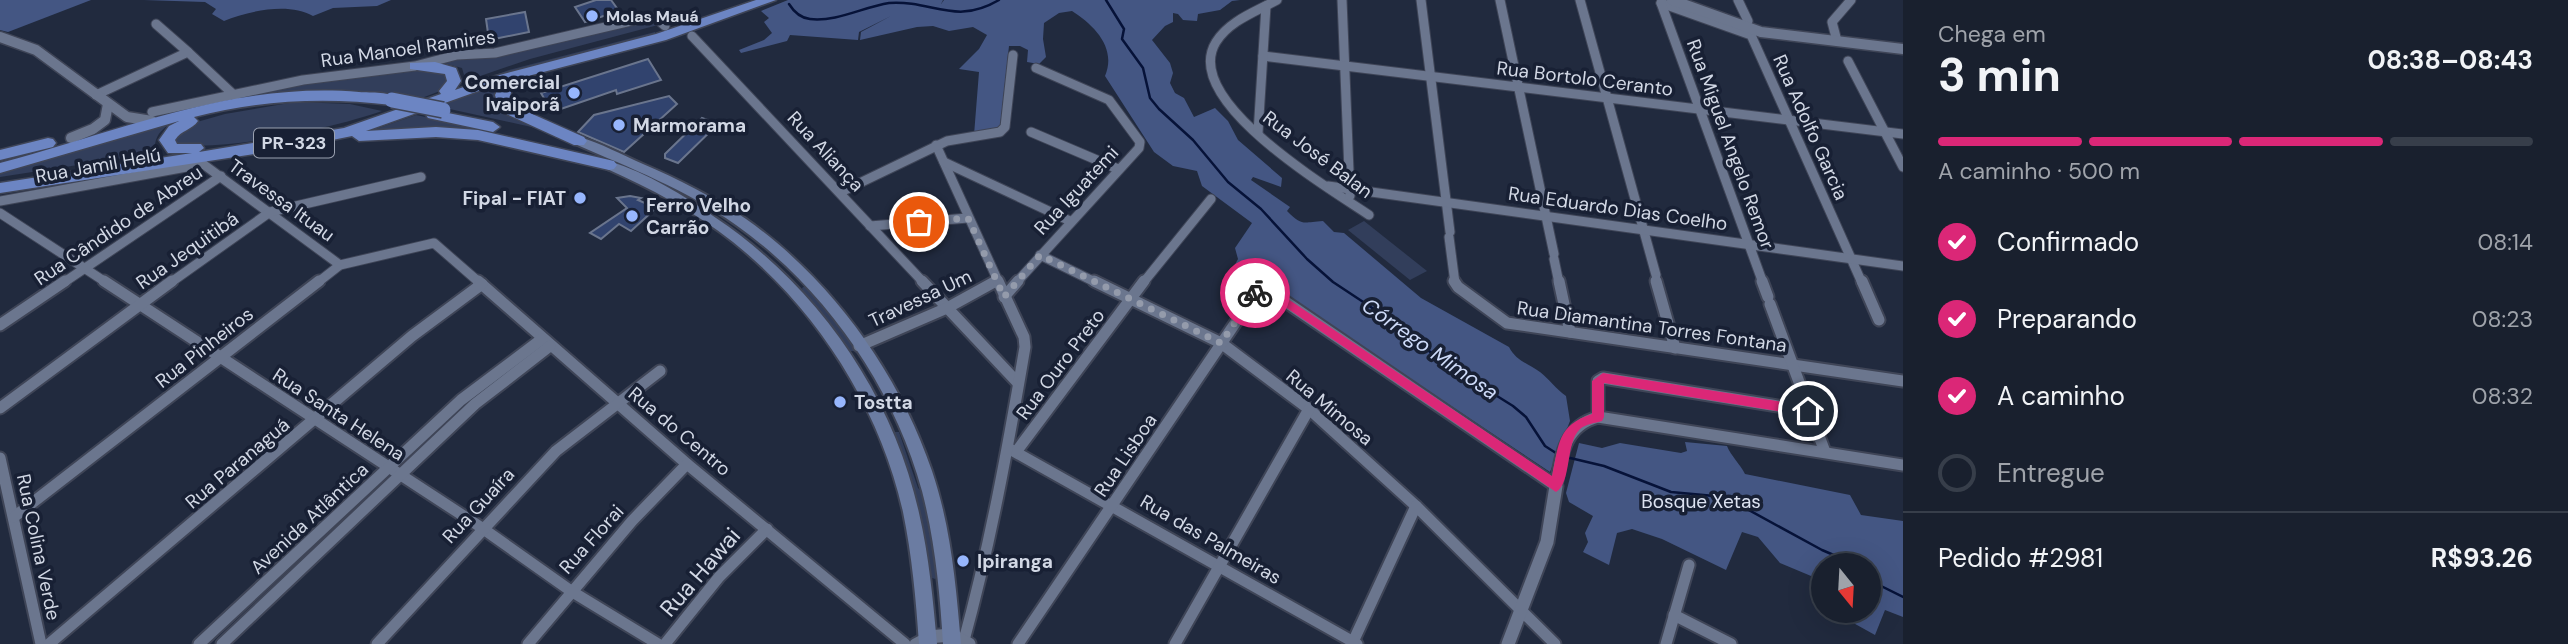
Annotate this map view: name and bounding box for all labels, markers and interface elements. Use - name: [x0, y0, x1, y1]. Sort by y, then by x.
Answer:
- place label: Molas Mauá: [606, 6, 699, 27]
- marker: Molas Mauá: [584, 8, 600, 24]
- text: Chega em: [1938, 19, 2046, 49]
- street label: Rua Manoel Ramires: [319, 24, 497, 73]
- street label: Rua Miguel Angelo Remor: [1681, 36, 1780, 253]
- text: 08:38–08:43: [2367, 43, 2533, 77]
- text: 3 min: [1938, 45, 2061, 105]
- street label: Rua Adolfo Garcia: [1767, 51, 1854, 204]
- street label: Rua Bortolo Ceranto: [1495, 55, 1675, 102]
- place label: Comercial Ivaiporã: [465, 70, 560, 117]
- marker: Comercial Ivaiporã: [566, 85, 582, 101]
- street label: Rua José Balan: [1258, 105, 1378, 204]
- street label: Rua Aliança: [782, 106, 869, 197]
- place label: Marmorama: [633, 113, 746, 138]
- marker: Marmorama: [611, 117, 627, 133]
- road number: PR-323: [254, 128, 334, 158]
- street label: Rua Iguatemi: [1029, 140, 1124, 240]
- street label: Rua Jamil Helú: [33, 142, 163, 189]
- street label: Travessa Ituau: [224, 153, 340, 247]
- text: A caminho · 500 m: [1938, 156, 2140, 186]
- street label: Rua Cândido de Abreu: [29, 160, 207, 291]
- street label: Rua Eduardo Dias Coelho: [1507, 181, 1729, 236]
- place label: Fipal - FIAT: [463, 186, 566, 211]
- marker: Fipal - FIAT: [572, 190, 588, 206]
- pin: [889, 192, 949, 252]
- place label: Ferro Velho Carrão: [646, 193, 751, 240]
- icon: bag: [900, 203, 938, 241]
- street label: Rua Jequitibá: [131, 206, 243, 295]
- marker: Ferro Velho Carrão: [624, 208, 640, 224]
- icon: check: [1938, 223, 1976, 261]
- text: Confirmado: [1997, 225, 2139, 259]
- text: 08:14: [2478, 227, 2533, 257]
- courier: [1220, 258, 1290, 328]
- street label: Travessa Um: [865, 264, 976, 333]
- icon: bike: [1236, 274, 1274, 312]
- water label: Córrego Mimosa: [1356, 292, 1504, 406]
- street label: Rua Diamantina Torres Fontana: [1515, 295, 1788, 358]
- icon: check: [1938, 300, 1976, 338]
- street label: Rua Pinheiros: [150, 301, 258, 394]
- text: Preparando: [1997, 302, 2137, 336]
- street label: Rua Ouro Preto: [1010, 304, 1110, 425]
- text: 08:23: [2472, 304, 2533, 334]
- street label: Rua Santa Helena: [268, 362, 410, 466]
- street label: Rua Mimosa: [1281, 364, 1378, 451]
- icon: check: [1938, 377, 1976, 415]
- text: A caminho: [1997, 379, 2125, 413]
- street label: Rua do Centro: [623, 381, 736, 482]
- pin: [1778, 381, 1838, 441]
- text: 08:32: [2472, 381, 2533, 411]
- place label: Tostta: [854, 390, 913, 415]
- icon: home: [1789, 392, 1827, 430]
- marker: Tostta: [832, 394, 848, 410]
- street label: Rua Lisboa: [1088, 409, 1162, 502]
- street label: Rua Paranaguá: [180, 412, 295, 514]
- text: Entregue: [1997, 456, 2105, 490]
- street label: Avenida Atlântica: [245, 457, 374, 580]
- street label: Rua Guaíra: [437, 462, 520, 549]
- street label: Rua Colina Verde: [11, 472, 66, 623]
- street label: Rua das Palmeiras: [1136, 489, 1286, 590]
- park label: Bosque Xetas: [1641, 489, 1761, 514]
- street label: Rua Florai: [554, 499, 629, 579]
- street label: Rua Hawai: [653, 521, 747, 623]
- text: Pedido #2981: [1938, 541, 2103, 575]
- text: R$93.26: [2431, 541, 2533, 575]
- place label: Ipiranga: [977, 549, 1053, 574]
- marker: Ipiranga: [955, 553, 971, 569]
- north arrow: [1811, 553, 1881, 623]
- map controls: [1811, 553, 1881, 623]

